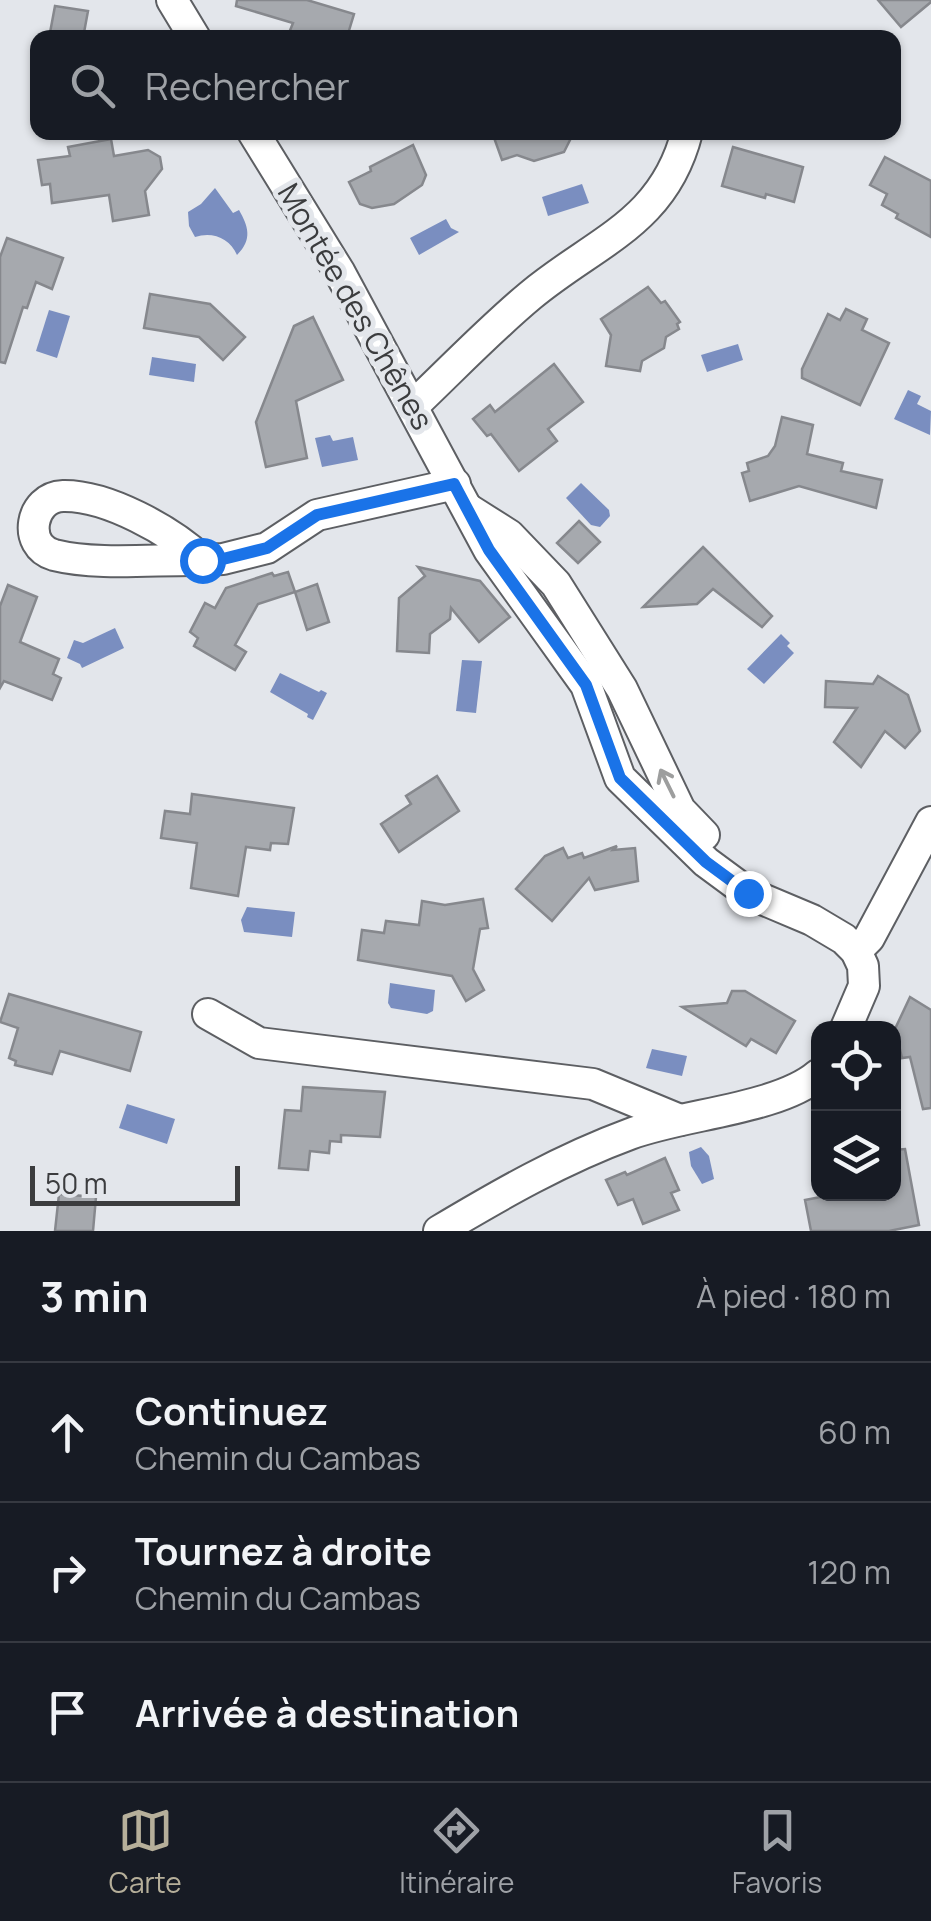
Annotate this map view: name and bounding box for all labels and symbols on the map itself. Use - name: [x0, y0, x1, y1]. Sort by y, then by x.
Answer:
- street label: Montée des Chênes: [269, 175, 444, 437]
- route start: [180, 538, 226, 584]
- one-way arrow: [657, 769, 676, 799]
- route end: [726, 871, 772, 917]
- scale bar: [30, 1161, 240, 1206]

